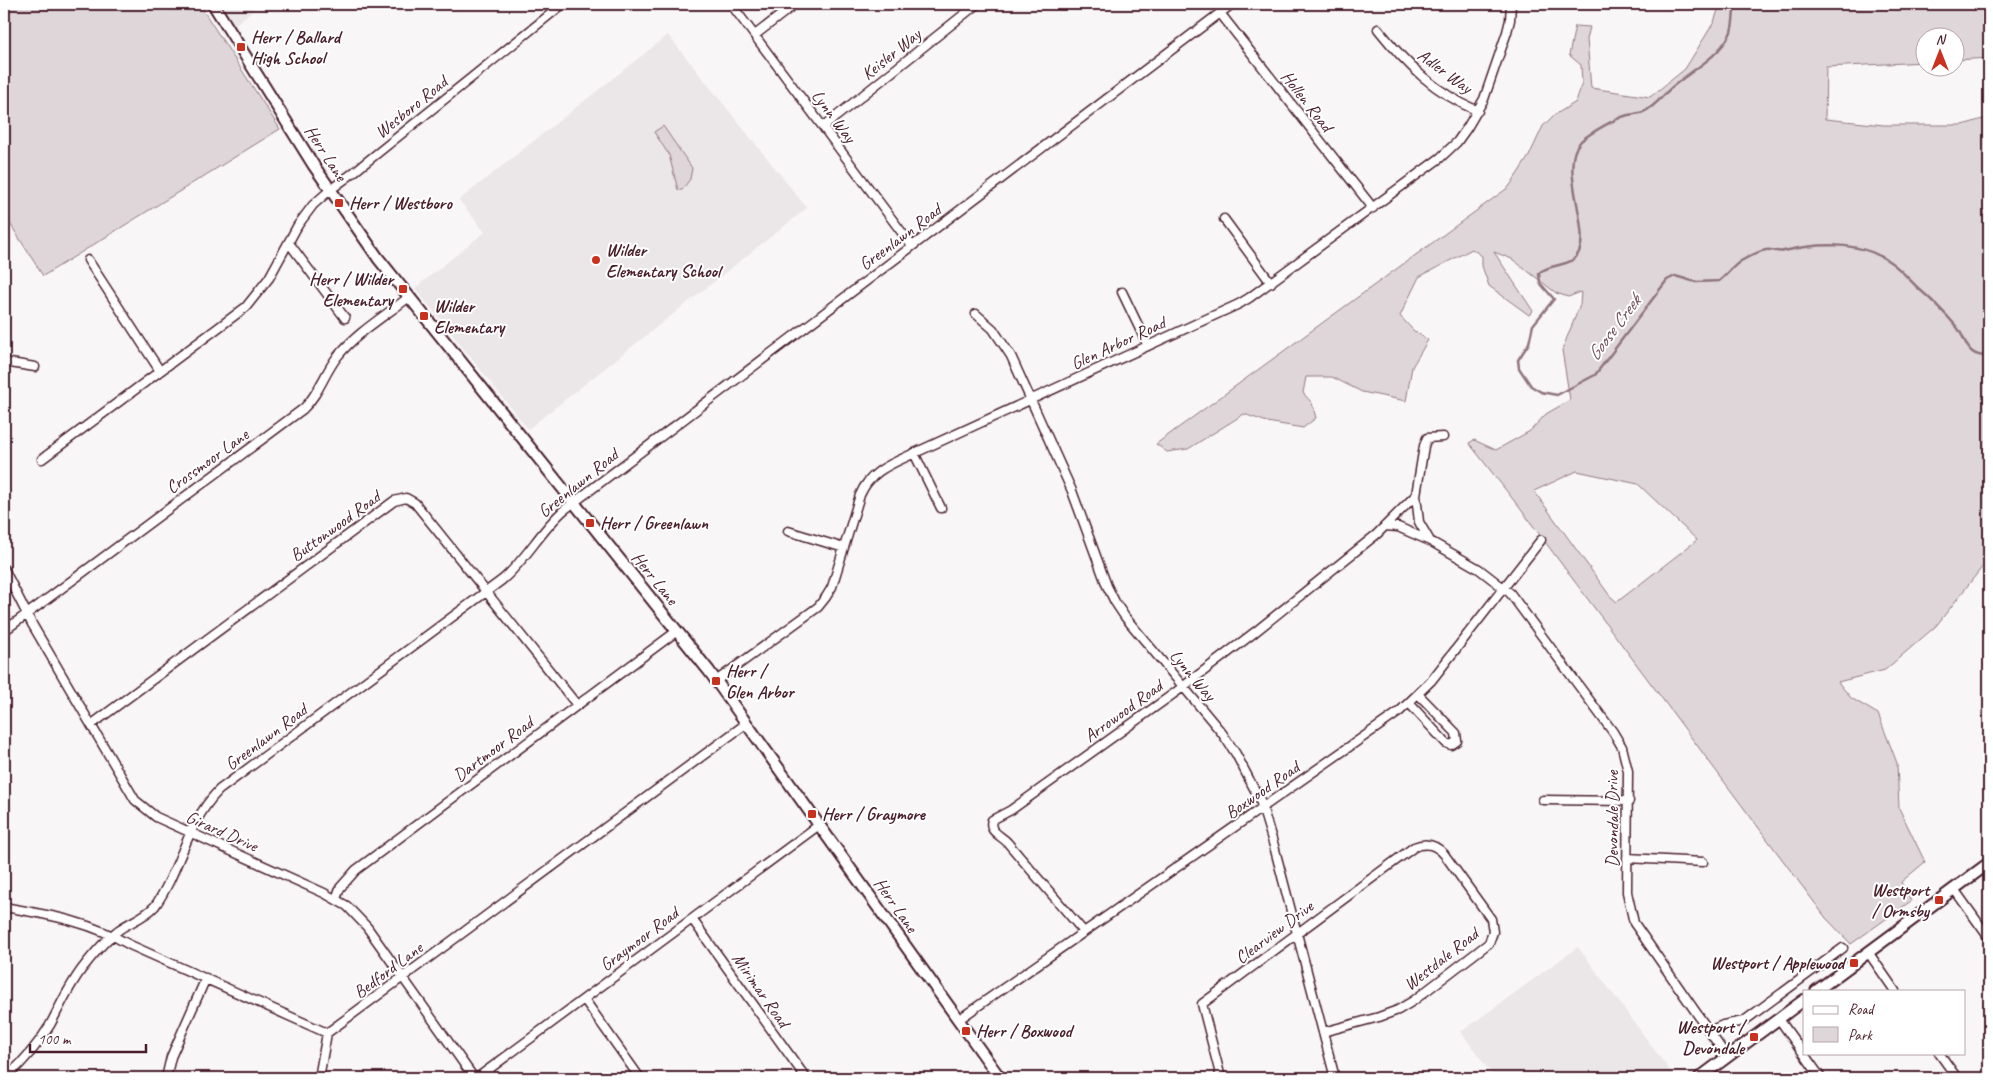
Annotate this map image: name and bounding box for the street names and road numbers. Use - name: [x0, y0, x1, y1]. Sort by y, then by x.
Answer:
- street label: Keisler Way: [857, 22, 927, 85]
- street label: Adler Way: [1413, 44, 1478, 99]
- street label: Hollen Road: [1276, 66, 1340, 138]
- street label: Wesboro Road: [370, 69, 454, 143]
- street label: Lynn Way: [807, 85, 862, 148]
- street label: Herr Lane: [300, 121, 353, 186]
- street label: Greenlawn Road: [854, 197, 948, 275]
- street label: Glen Arbor Road: [1067, 310, 1171, 374]
- street label: Crossmoor Lane: [161, 423, 254, 498]
- street label: Greenlawn Road: [533, 442, 625, 522]
- street label: Buttonwood Road: [286, 484, 387, 566]
- street label: Herr Lane: [627, 547, 684, 610]
- street label: Lynn Way: [1165, 645, 1222, 707]
- street label: Arrowood Road: [1079, 673, 1169, 747]
- street label: Greenlawn Road: [220, 697, 314, 775]
- street label: Dartmoor Road: [449, 710, 540, 786]
- street label: Boxwood Road: [1221, 755, 1306, 824]
- street label: Devondale Drive: [1601, 770, 1623, 867]
- street label: Girard Drive: [183, 805, 262, 857]
- street label: Herr Lane: [869, 873, 923, 938]
- street label: Clearview Drive: [1231, 895, 1318, 968]
- street label: Graymoor Road: [595, 900, 685, 976]
- street label: Westdale Road: [1399, 921, 1485, 995]
- street label: Bedford Lane: [349, 936, 428, 1003]
- street label: Mirimar Road: [727, 949, 796, 1034]

